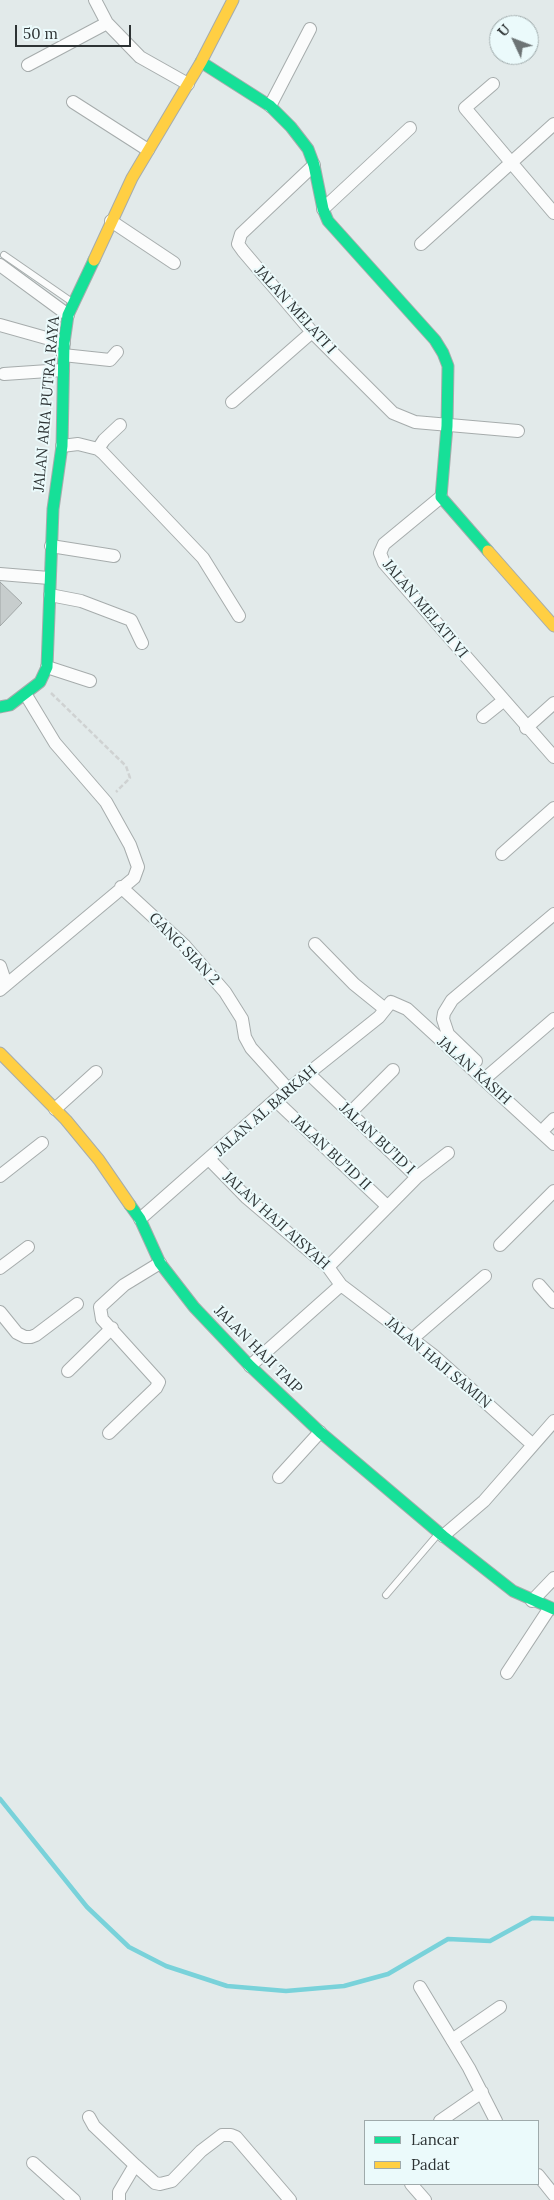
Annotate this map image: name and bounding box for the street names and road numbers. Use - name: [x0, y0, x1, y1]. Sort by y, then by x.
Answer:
- street label: JALAN MELATI I: [251, 262, 339, 358]
- street label: JALAN ARIA PUTRA RAYA: [30, 315, 64, 493]
- street label: JALAN MELATI VI: [379, 556, 471, 662]
- street label: GANG SIAN 2: [145, 909, 223, 989]
- street label: JALAN KASIH: [433, 1033, 515, 1109]
- street label: JALAN AL BARKAH: [211, 1062, 321, 1160]
- street label: JALAN BU’ID I: [335, 1099, 419, 1179]
- street label: JALAN BU’ID II: [288, 1112, 374, 1194]
- street label: JALAN HAJI AISYAH: [219, 1168, 333, 1274]
- street label: JALAN HAJI TAIP: [210, 1302, 306, 1398]
- street label: JALAN HAJI SAMIN: [381, 1313, 495, 1413]

